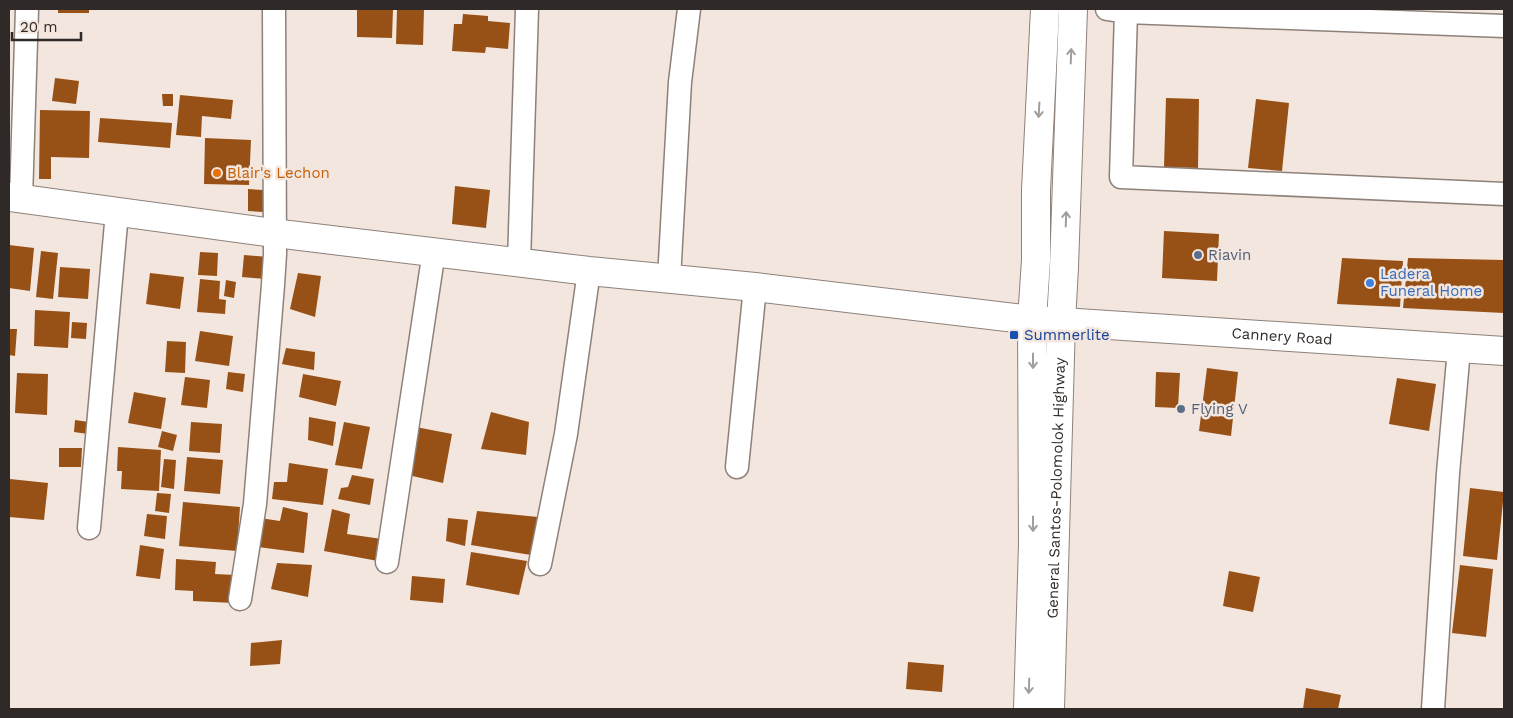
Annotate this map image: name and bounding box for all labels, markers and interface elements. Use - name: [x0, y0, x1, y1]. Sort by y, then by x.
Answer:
- scale bar: [12, 10, 81, 42]
- text: 20 m: [20, 18, 58, 36]
- one-way arrow: [1067, 48, 1076, 64]
- one-way arrow: [1035, 102, 1044, 118]
- place label: Blair's Lechon: [227, 164, 330, 182]
- marker: Blair's Lechon: [211, 167, 223, 179]
- one-way arrow: [1061, 211, 1071, 227]
- place label: Riavin: [1208, 246, 1251, 264]
- marker: Riavin: [1192, 249, 1204, 261]
- place label: Ladera Funeral Home: [1380, 265, 1482, 300]
- marker: Ladera Funeral Home: [1364, 277, 1376, 289]
- street label: Cannery Road: [1231, 324, 1333, 349]
- place label: Summerlite: [1024, 326, 1110, 344]
- marker: Summerlite: [1008, 329, 1020, 341]
- one-way arrow: [1028, 353, 1037, 369]
- street label: General Santos-Polomolok Highway: [1044, 357, 1069, 619]
- place label: Flying V: [1191, 400, 1248, 418]
- marker: Flying V: [1175, 403, 1187, 415]
- one-way arrow: [1028, 515, 1038, 531]
- one-way arrow: [1024, 678, 1033, 694]

